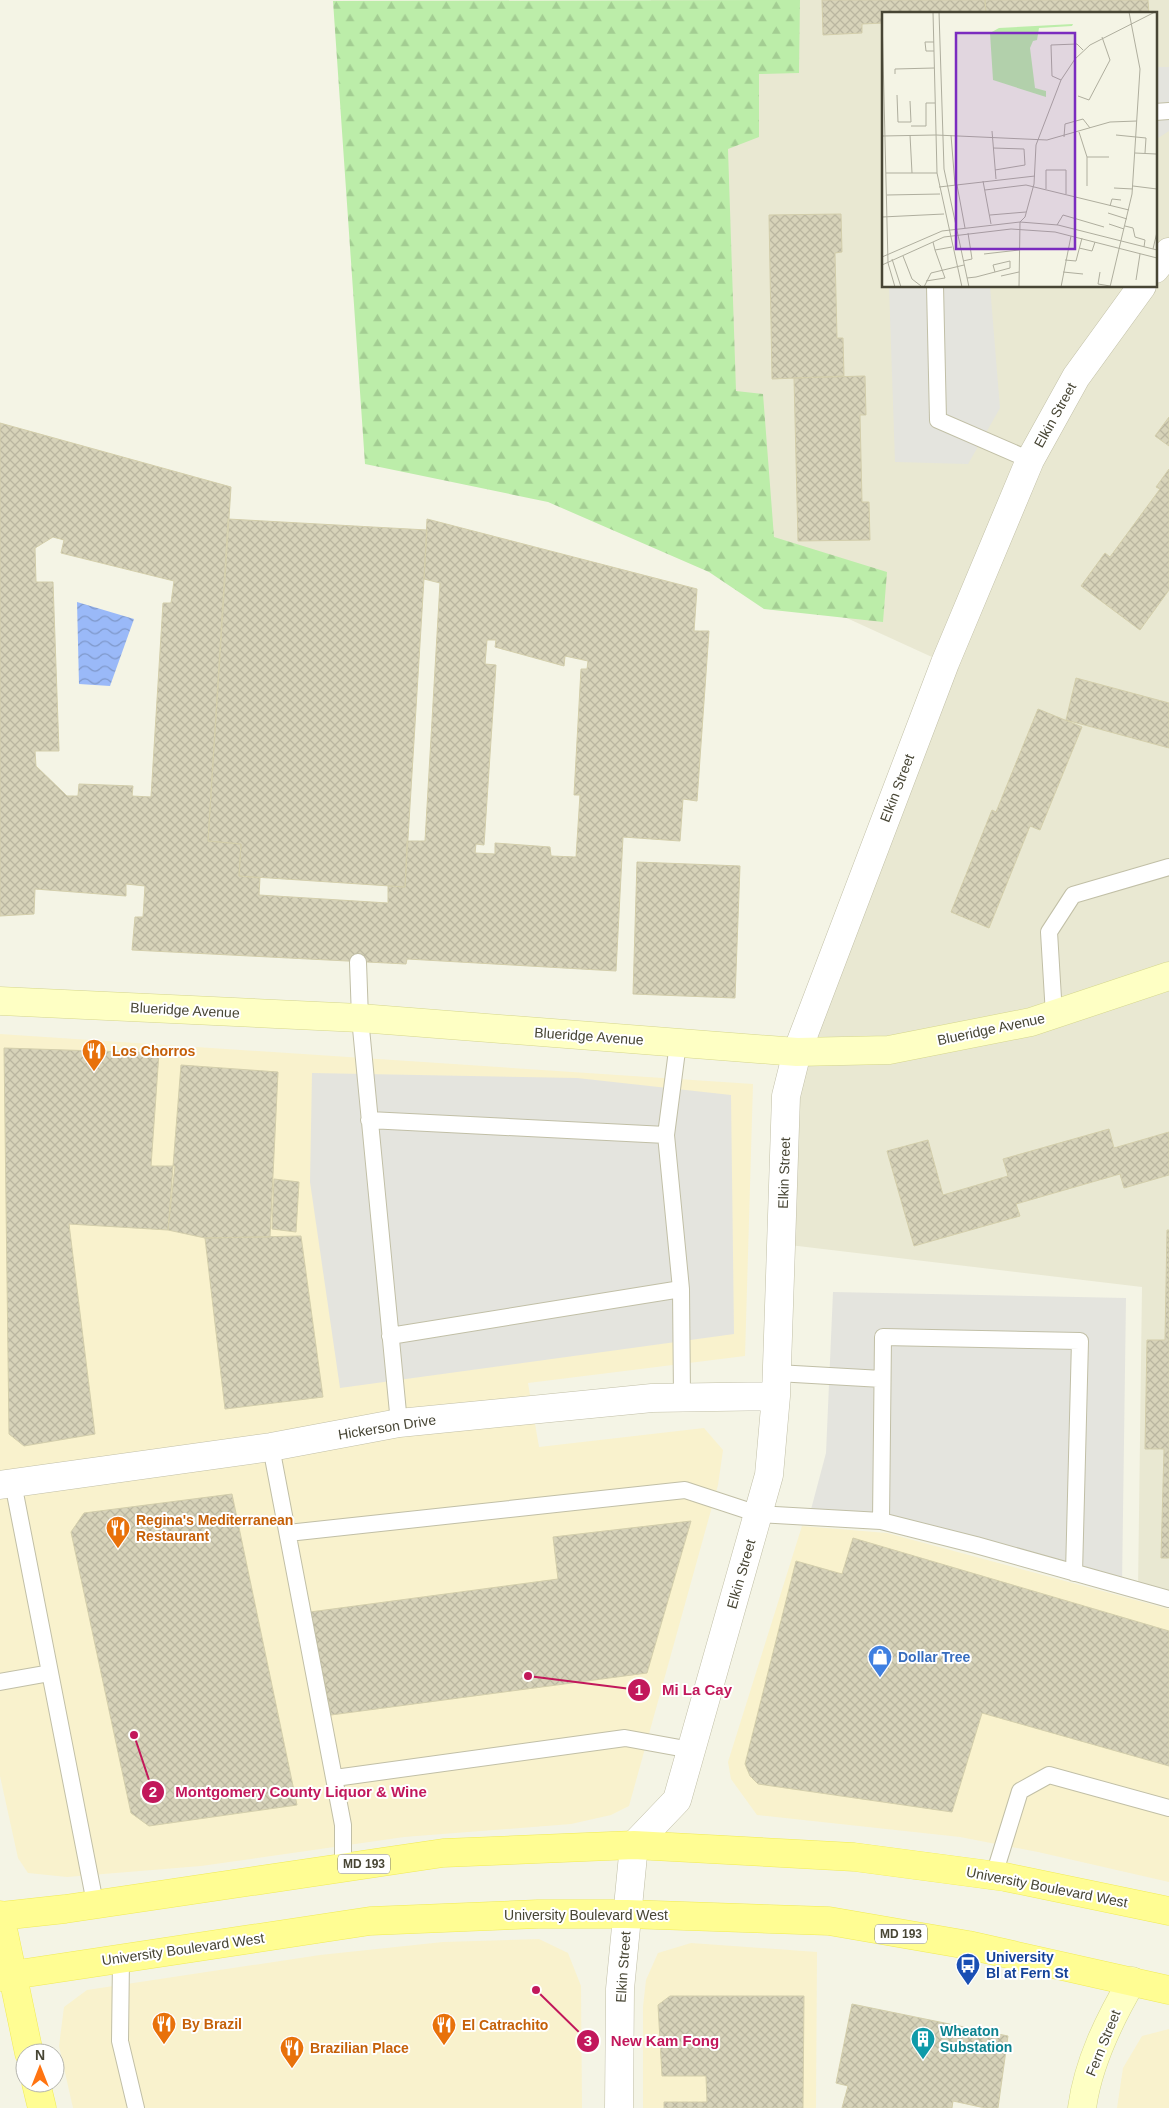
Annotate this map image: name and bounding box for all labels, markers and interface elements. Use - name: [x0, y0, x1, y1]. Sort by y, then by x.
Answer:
- inset map: [882, 12, 1156, 288]
- street label: Elkin Street: [1031, 380, 1079, 450]
- street label: Elkin Street: [877, 752, 917, 824]
- street label: Blueridge Avenue: [130, 999, 240, 1021]
- street label: Blueridge Avenue: [936, 1010, 1046, 1048]
- street label: Blueridge Avenue: [534, 1024, 644, 1048]
- restaurant icon: Los Chorros: [81, 1038, 107, 1072]
- place label: Los Chorros: [112, 1043, 195, 1059]
- street label: Elkin Street: [775, 1137, 793, 1209]
- street label: Hickerson Drive: [337, 1411, 437, 1443]
- place label: Regina's Mediterranean Restaurant: [136, 1512, 293, 1544]
- restaurant icon: Regina's Mediterranean Restaurant: [105, 1515, 131, 1549]
- street label: Elkin Street: [723, 1537, 759, 1611]
- shop icon: Dollar Tree: [867, 1644, 893, 1678]
- place label: Dollar Tree: [898, 1649, 971, 1665]
- callout: Mi La Cay: [627, 1675, 742, 1705]
- text: 1: [635, 1681, 643, 1698]
- text: Mi La Cay: [662, 1681, 733, 1698]
- callout: Montgomery County Liquor & Wine: [140, 1777, 437, 1807]
- text: 2: [149, 1783, 157, 1800]
- text: Montgomery County Liquor & Wine: [175, 1783, 427, 1800]
- road number: MD 193: [338, 1855, 390, 1874]
- street label: University Boulevard West: [965, 1864, 1129, 1911]
- street label: University Boulevard West: [504, 1907, 668, 1923]
- road number: MD 193: [875, 1925, 927, 1944]
- street label: University Boulevard West: [101, 1930, 265, 1968]
- street label: Elkin Street: [613, 1931, 633, 2003]
- place label: University Bl at Fern St: [986, 1949, 1069, 1981]
- bus stop icon: University Bl at Fern St: [955, 1952, 981, 1986]
- street label: Fern Street: [1082, 2007, 1124, 2078]
- restaurant icon: By Brazil: [151, 2011, 177, 2045]
- restaurant icon: El Catrachito: [431, 2012, 457, 2046]
- place label: By Brazil: [182, 2016, 242, 2032]
- place label: El Catrachito: [462, 2017, 548, 2033]
- place label: Wheaton Substation: [940, 2023, 1012, 2055]
- callout: New Kam Fong: [575, 2026, 729, 2056]
- building icon: Wheaton Substation: [910, 2026, 936, 2060]
- text: 3: [584, 2032, 592, 2049]
- text: New Kam Fong: [611, 2032, 719, 2049]
- restaurant icon: Brazilian Place: [279, 2035, 305, 2069]
- place label: Brazilian Place: [310, 2040, 409, 2056]
- north arrow: [15, 2043, 65, 2093]
- text: N: [35, 2047, 45, 2063]

